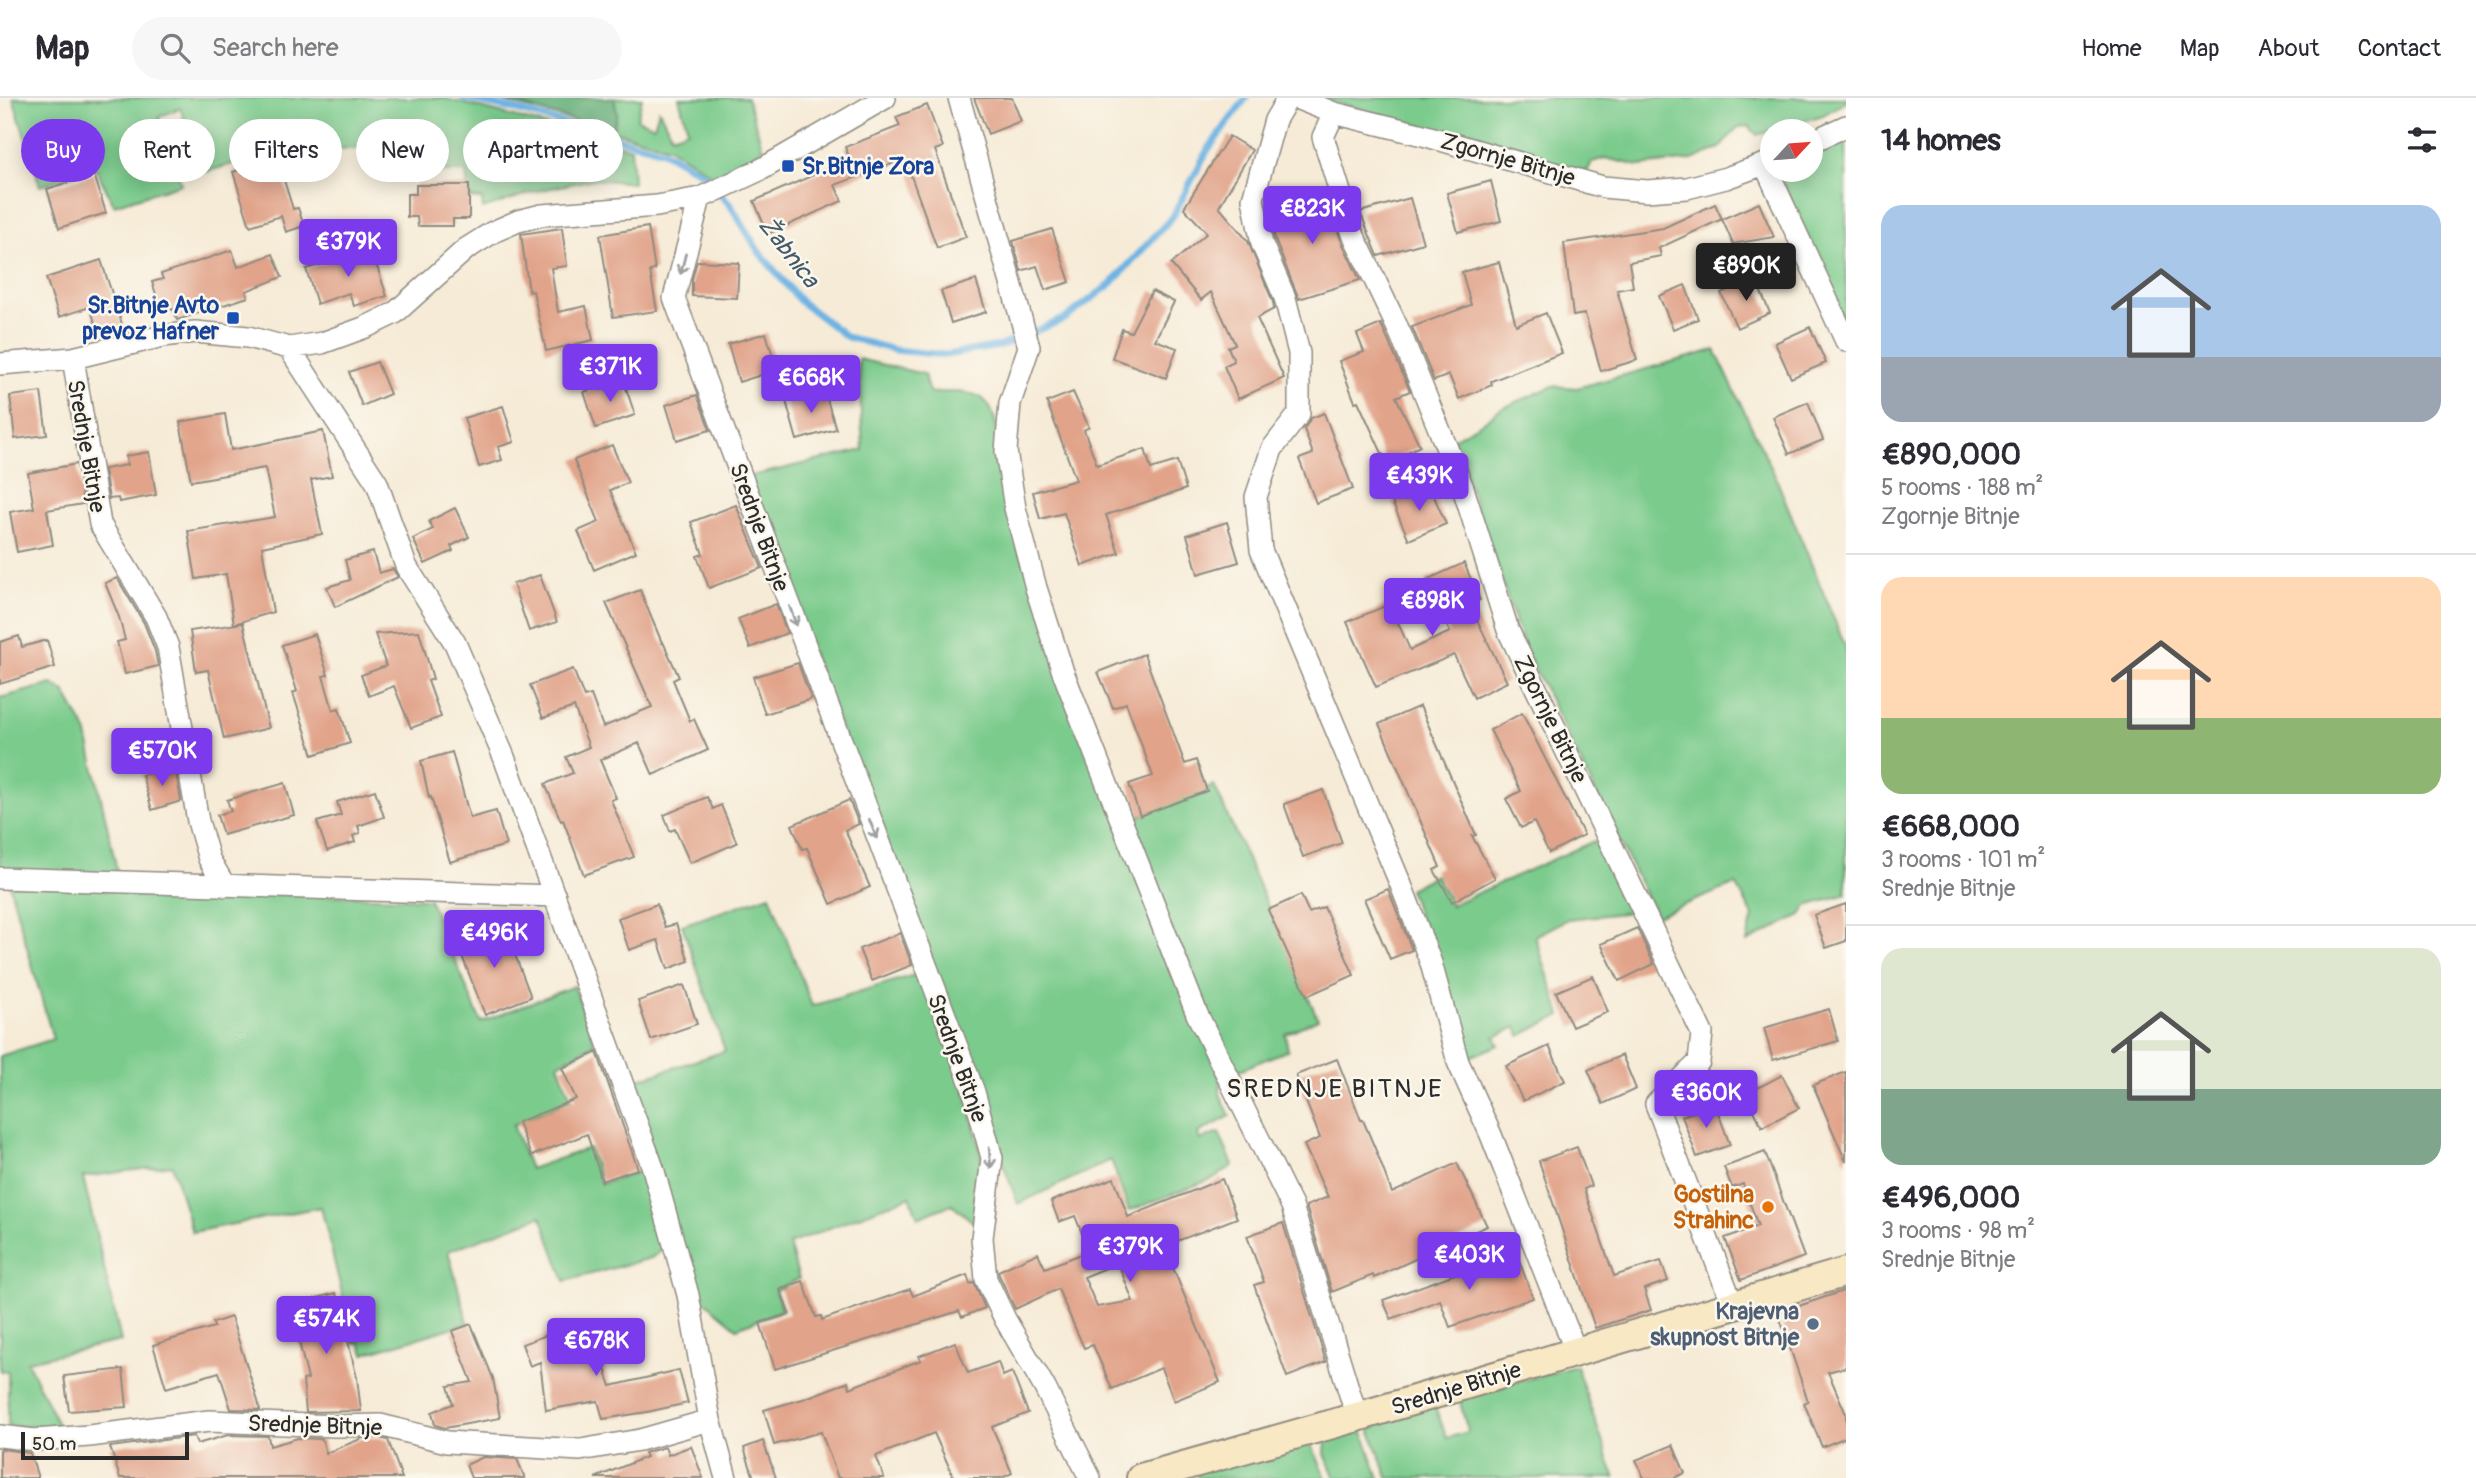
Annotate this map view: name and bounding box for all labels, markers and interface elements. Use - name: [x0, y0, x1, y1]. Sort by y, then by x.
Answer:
- search box: [132, 17, 622, 80]
- text: Map: [35, 28, 90, 69]
- icon: search: [156, 29, 194, 67]
- text: Search here: [212, 32, 339, 64]
- text: Home: [2081, 34, 2142, 63]
- text: Map: [2180, 34, 2220, 63]
- text: About: [2258, 34, 2320, 63]
- text: Contact: [2358, 34, 2441, 63]
- chip: Buy: [21, 119, 105, 182]
- chip: Rent: [119, 119, 215, 182]
- chip: Filters: [229, 119, 342, 182]
- chip: New: [356, 119, 449, 182]
- chip: Apartment: [463, 119, 623, 182]
- north arrow: [1760, 119, 1824, 182]
- map controls: [1760, 119, 1823, 182]
- icon: filters: [2403, 121, 2441, 159]
- text: 14 homes: [1881, 122, 2001, 159]
- street label: Zgornje Bitnje: [1437, 126, 1579, 193]
- place label: Sr.Bitnje Zora: [802, 152, 935, 181]
- marker: Sr.Bitnje Zora: [780, 158, 796, 174]
- pin: €823K: [1263, 186, 1361, 246]
- text: €823K: [1279, 194, 1345, 223]
- water label: Žabnica: [752, 211, 827, 295]
- pin: €379K: [299, 220, 397, 279]
- text: €379K: [315, 227, 381, 256]
- pin: €890K: [1697, 244, 1795, 303]
- icon: home: [2098, 250, 2224, 376]
- text: €890K: [1712, 251, 1780, 280]
- one-way arrow: [676, 252, 689, 275]
- place label: Sr.Bitnje Avto prevoz Hafner: [82, 291, 220, 346]
- marker: Sr.Bitnje Avto prevoz Hafner: [225, 310, 241, 326]
- pin: €371K: [561, 344, 659, 404]
- text: €371K: [578, 352, 642, 381]
- pin: €668K: [762, 356, 860, 415]
- text: €668K: [777, 363, 845, 392]
- street label: Srednje Bitnje: [61, 377, 113, 515]
- text: €890,000: [1881, 436, 2021, 473]
- pin: €439K: [1370, 454, 1468, 513]
- street label: Srednje Bitnje: [723, 459, 796, 596]
- text: €439K: [1385, 461, 1453, 490]
- text: 5 rooms · 188 m²: [1881, 473, 2043, 502]
- text: Zgornje Bitnje: [1881, 502, 2019, 531]
- pin: €898K: [1383, 578, 1481, 638]
- text: €898K: [1400, 586, 1464, 615]
- one-way arrow: [788, 604, 801, 626]
- icon: home: [2098, 622, 2224, 748]
- street label: Zgornje Bitnje: [1507, 651, 1594, 788]
- pin: €570K: [113, 728, 211, 788]
- text: €570K: [127, 736, 197, 765]
- text: €668,000: [1881, 808, 2020, 845]
- one-way arrow: [868, 817, 880, 839]
- text: 3 rooms · 101 m²: [1881, 845, 2045, 874]
- text: Srednje Bitnje: [1881, 874, 2015, 903]
- pin: €496K: [445, 910, 543, 970]
- text: €496K: [460, 918, 528, 947]
- street label: Srednje Bitnje: [921, 990, 994, 1127]
- icon: home: [2098, 993, 2224, 1119]
- pin: €360K: [1657, 1070, 1755, 1130]
- district label: SREDNJE BITNJE: [1226, 1073, 1444, 1105]
- text: €360K: [1671, 1078, 1741, 1107]
- one-way arrow: [984, 1146, 997, 1169]
- text: €496,000: [1881, 1179, 2020, 1216]
- place label: Gostilna Strahinc: [1673, 1180, 1754, 1235]
- marker: Gostilna Strahinc: [1760, 1199, 1776, 1215]
- text: 3 rooms · 98 m²: [1881, 1216, 2035, 1245]
- pin: €379K: [1081, 1224, 1179, 1284]
- text: €379K: [1097, 1232, 1163, 1261]
- pin: €403K: [1420, 1232, 1518, 1292]
- text: €403K: [1434, 1240, 1504, 1269]
- text: Srednje Bitnje: [1881, 1245, 2015, 1274]
- pin: €574K: [277, 1296, 375, 1356]
- place label: Krajevna skupnost Bitnje: [1650, 1297, 1800, 1352]
- text: €574K: [292, 1304, 360, 1333]
- marker: Krajevna skupnost Bitnje: [1805, 1316, 1821, 1332]
- pin: €678K: [547, 1318, 645, 1378]
- text: €678K: [563, 1326, 629, 1355]
- street label: Srednje Bitnje: [1388, 1355, 1525, 1422]
- street label: Srednje Bitnje: [247, 1409, 383, 1442]
- scale bar: [21, 1429, 189, 1461]
- text: 50 m: [32, 1432, 76, 1456]

